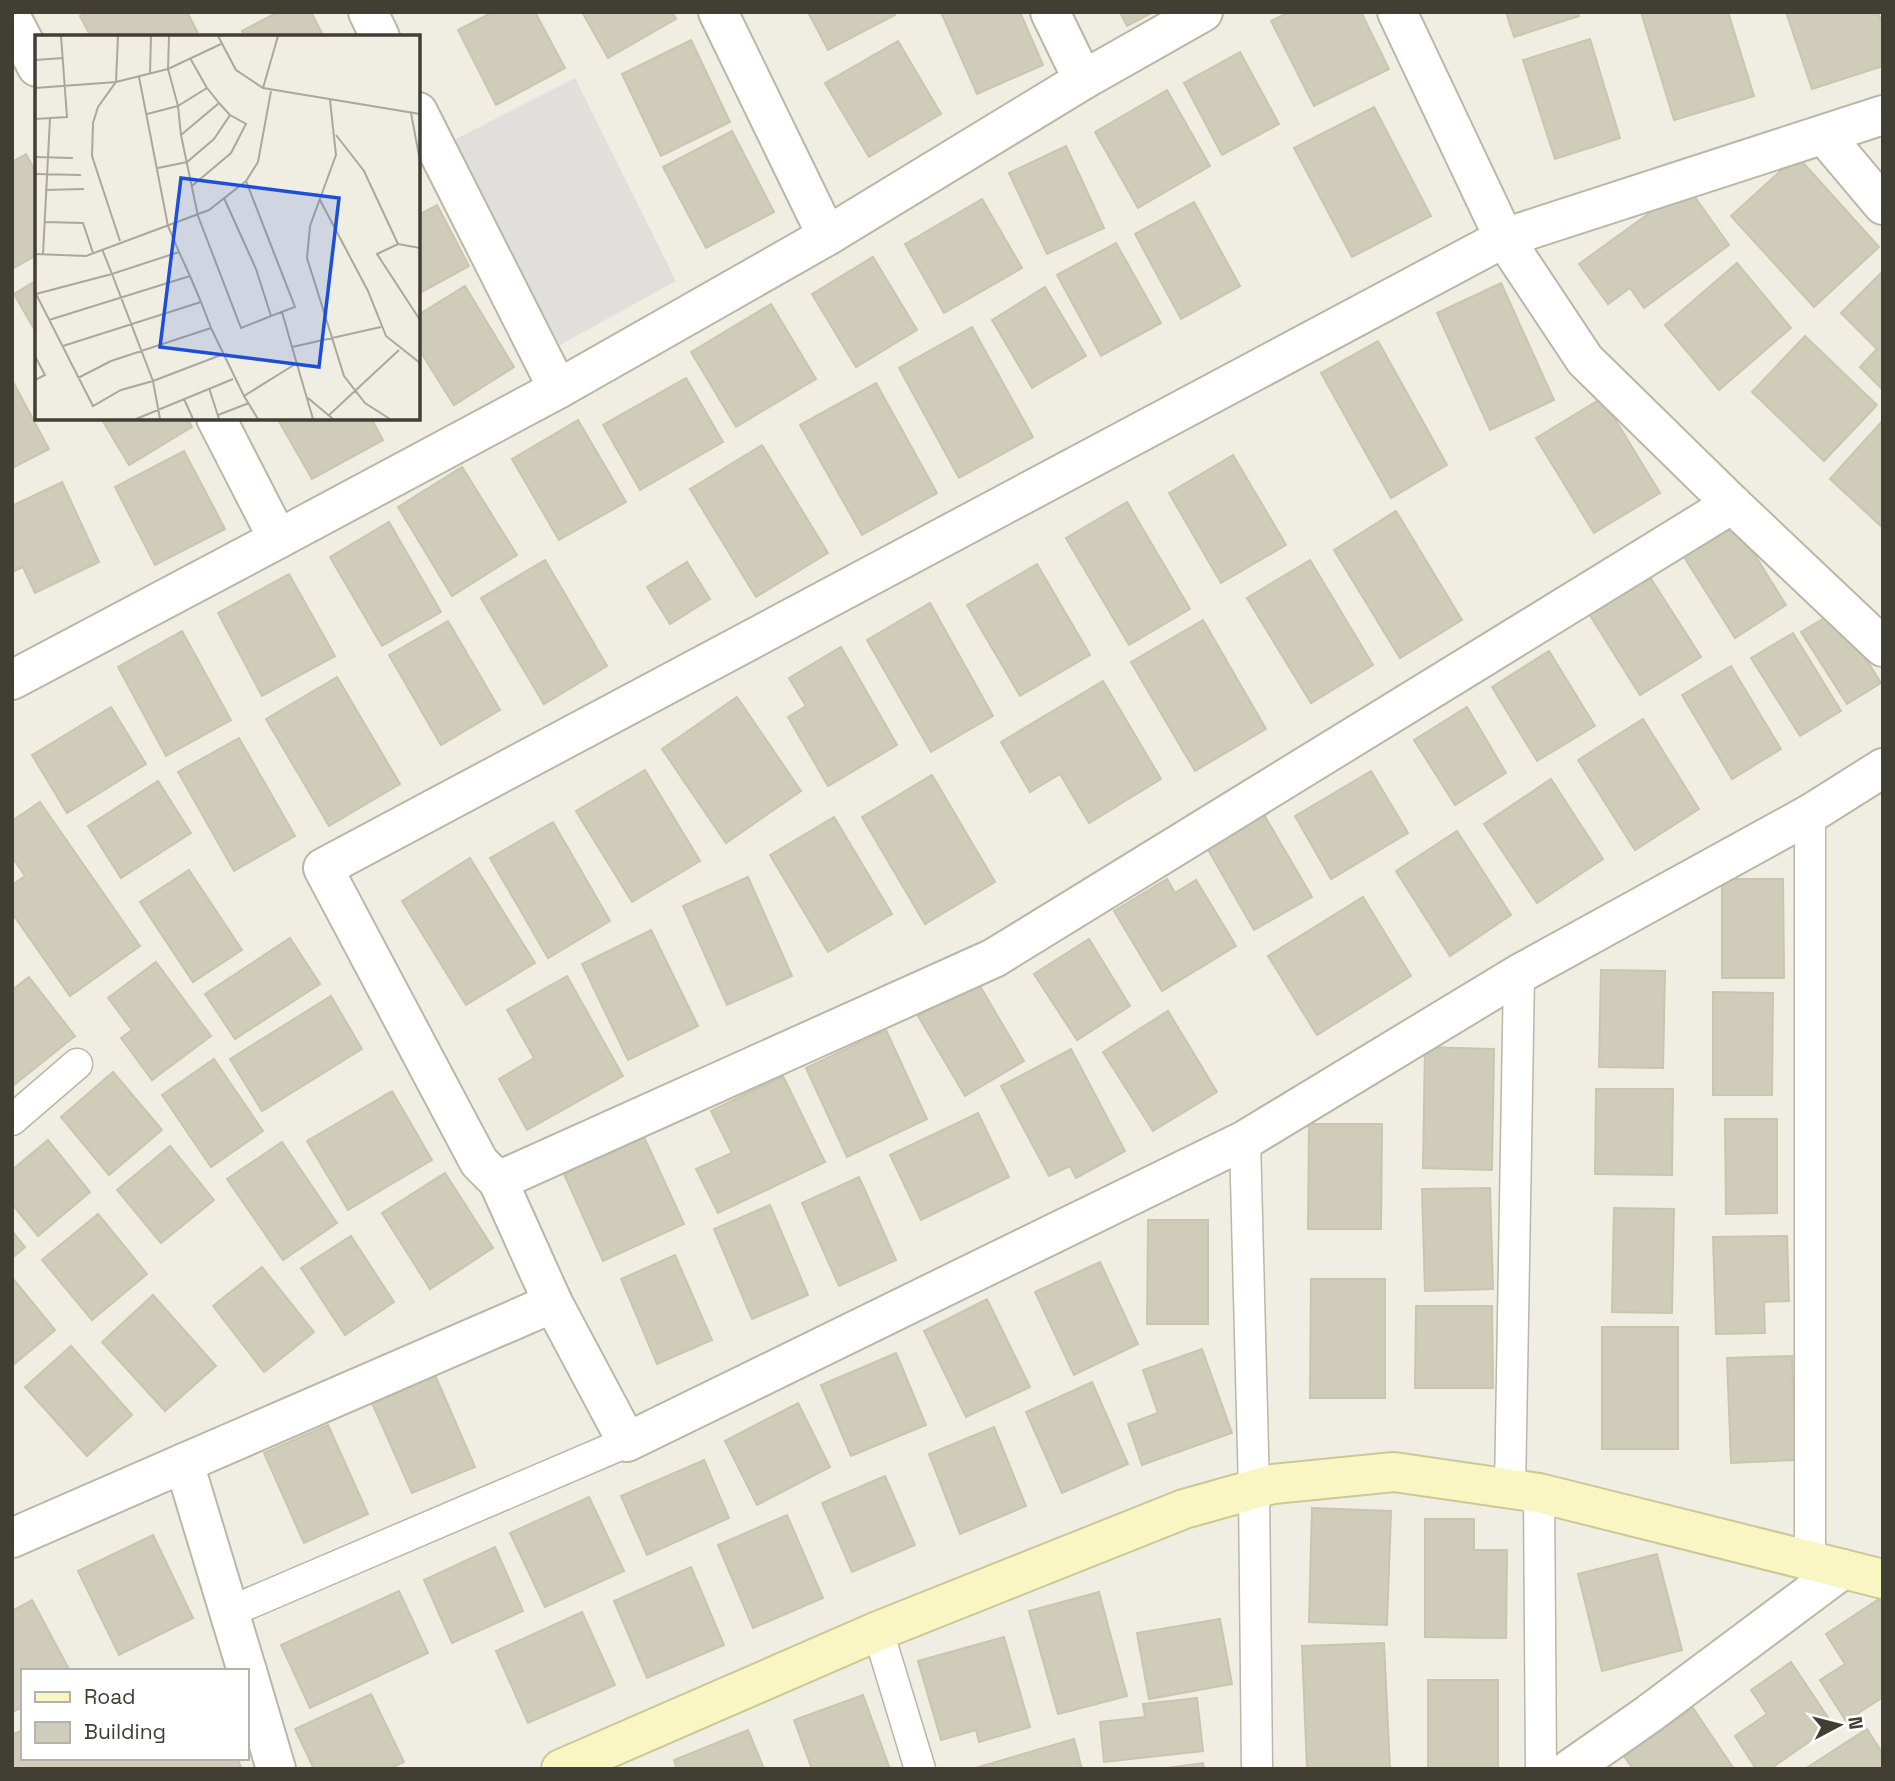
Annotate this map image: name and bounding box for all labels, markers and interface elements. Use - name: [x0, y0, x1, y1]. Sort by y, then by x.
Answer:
- inset map: [35, 35, 420, 420]
- legend: [21, 1669, 248, 1760]
- text: Road: [84, 1683, 136, 1710]
- north arrow: [1804, 1690, 1874, 1760]
- text: N: [1842, 1715, 1869, 1731]
- text: Building: [84, 1718, 166, 1745]

